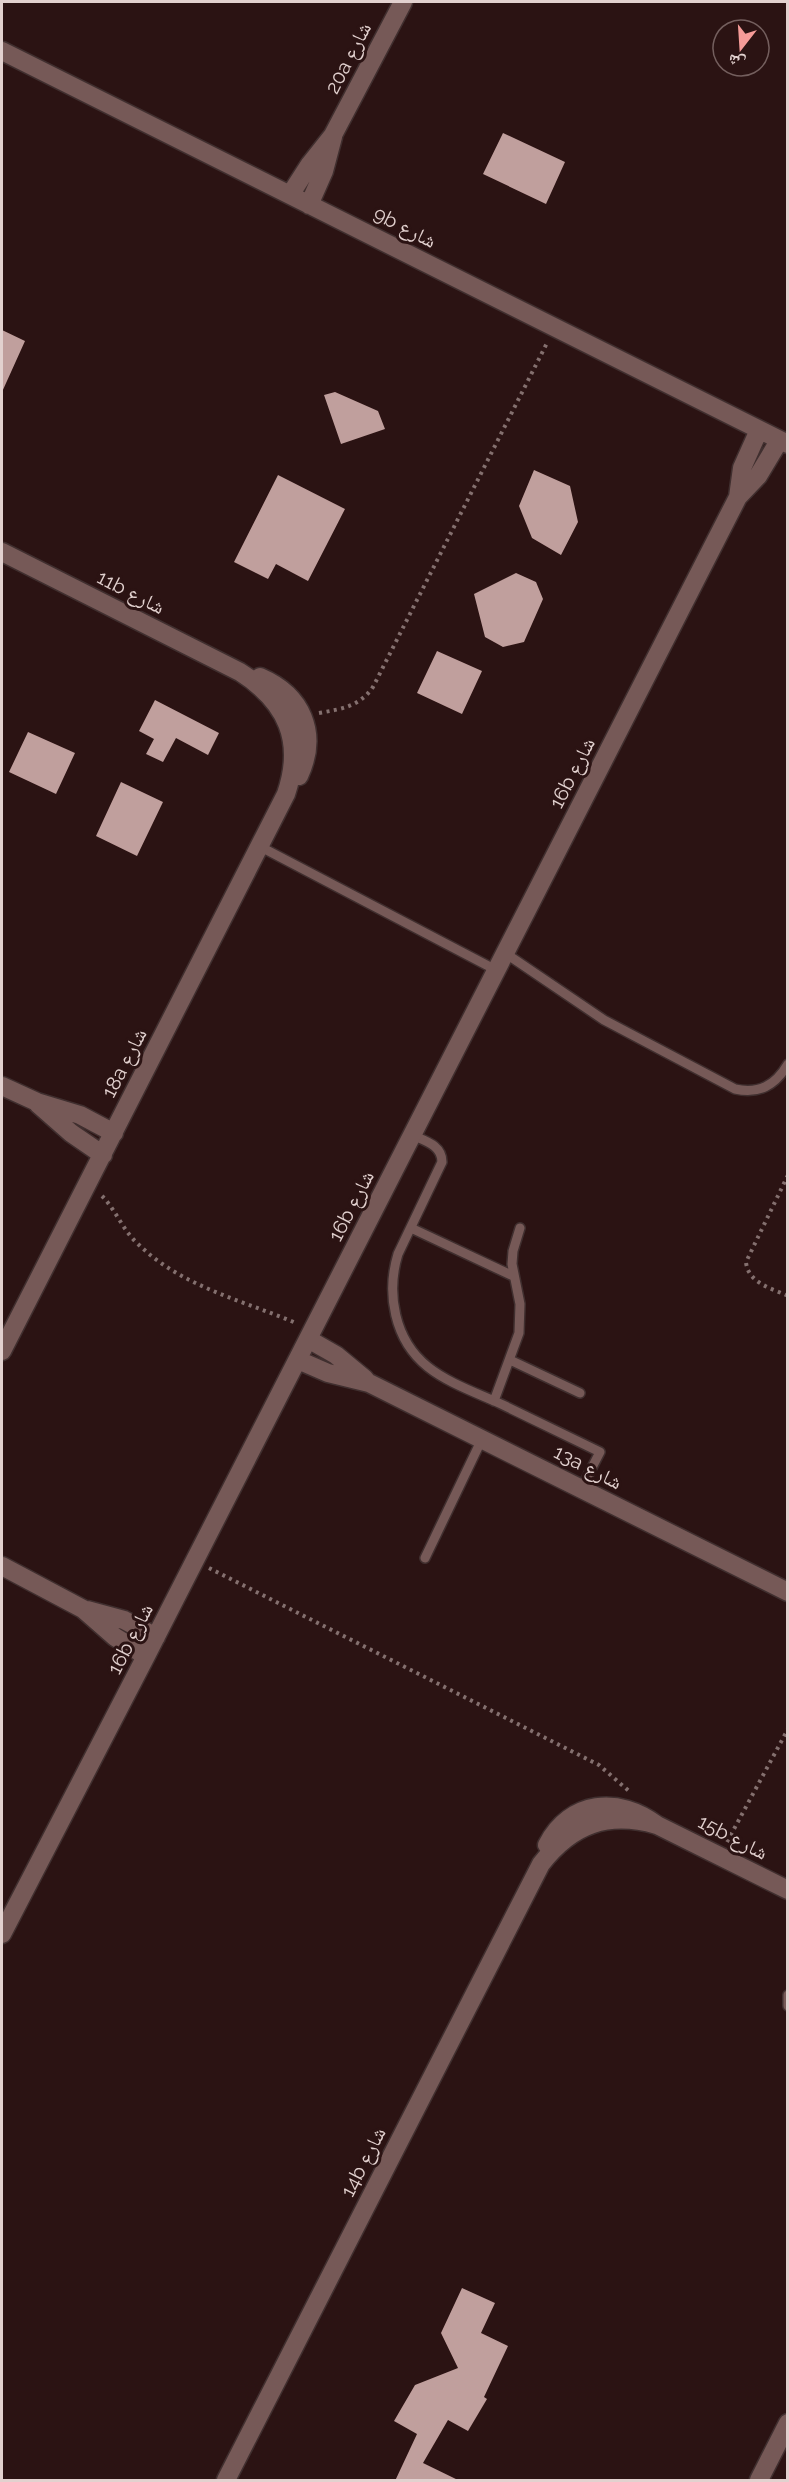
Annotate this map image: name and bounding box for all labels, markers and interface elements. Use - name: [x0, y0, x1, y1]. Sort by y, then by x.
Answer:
- street label: 20a شارع: [320, 18, 377, 98]
- north arrow: [711, 18, 771, 78]
- text: ش: [726, 50, 748, 73]
- street label: 9b شارع: [369, 201, 440, 254]
- street label: 11b شارع: [93, 565, 169, 620]
- street label: 16b شارع: [544, 734, 601, 813]
- street label: 18a شارع: [96, 1024, 152, 1102]
- street label: 16b شارع: [323, 1167, 380, 1246]
- street label: 13a شارع: [549, 1440, 626, 1495]
- street label: 16b شارع: [102, 1600, 159, 1679]
- street label: 15b شارع: [694, 1809, 772, 1866]
- street label: 14b شارع: [335, 2123, 392, 2201]

